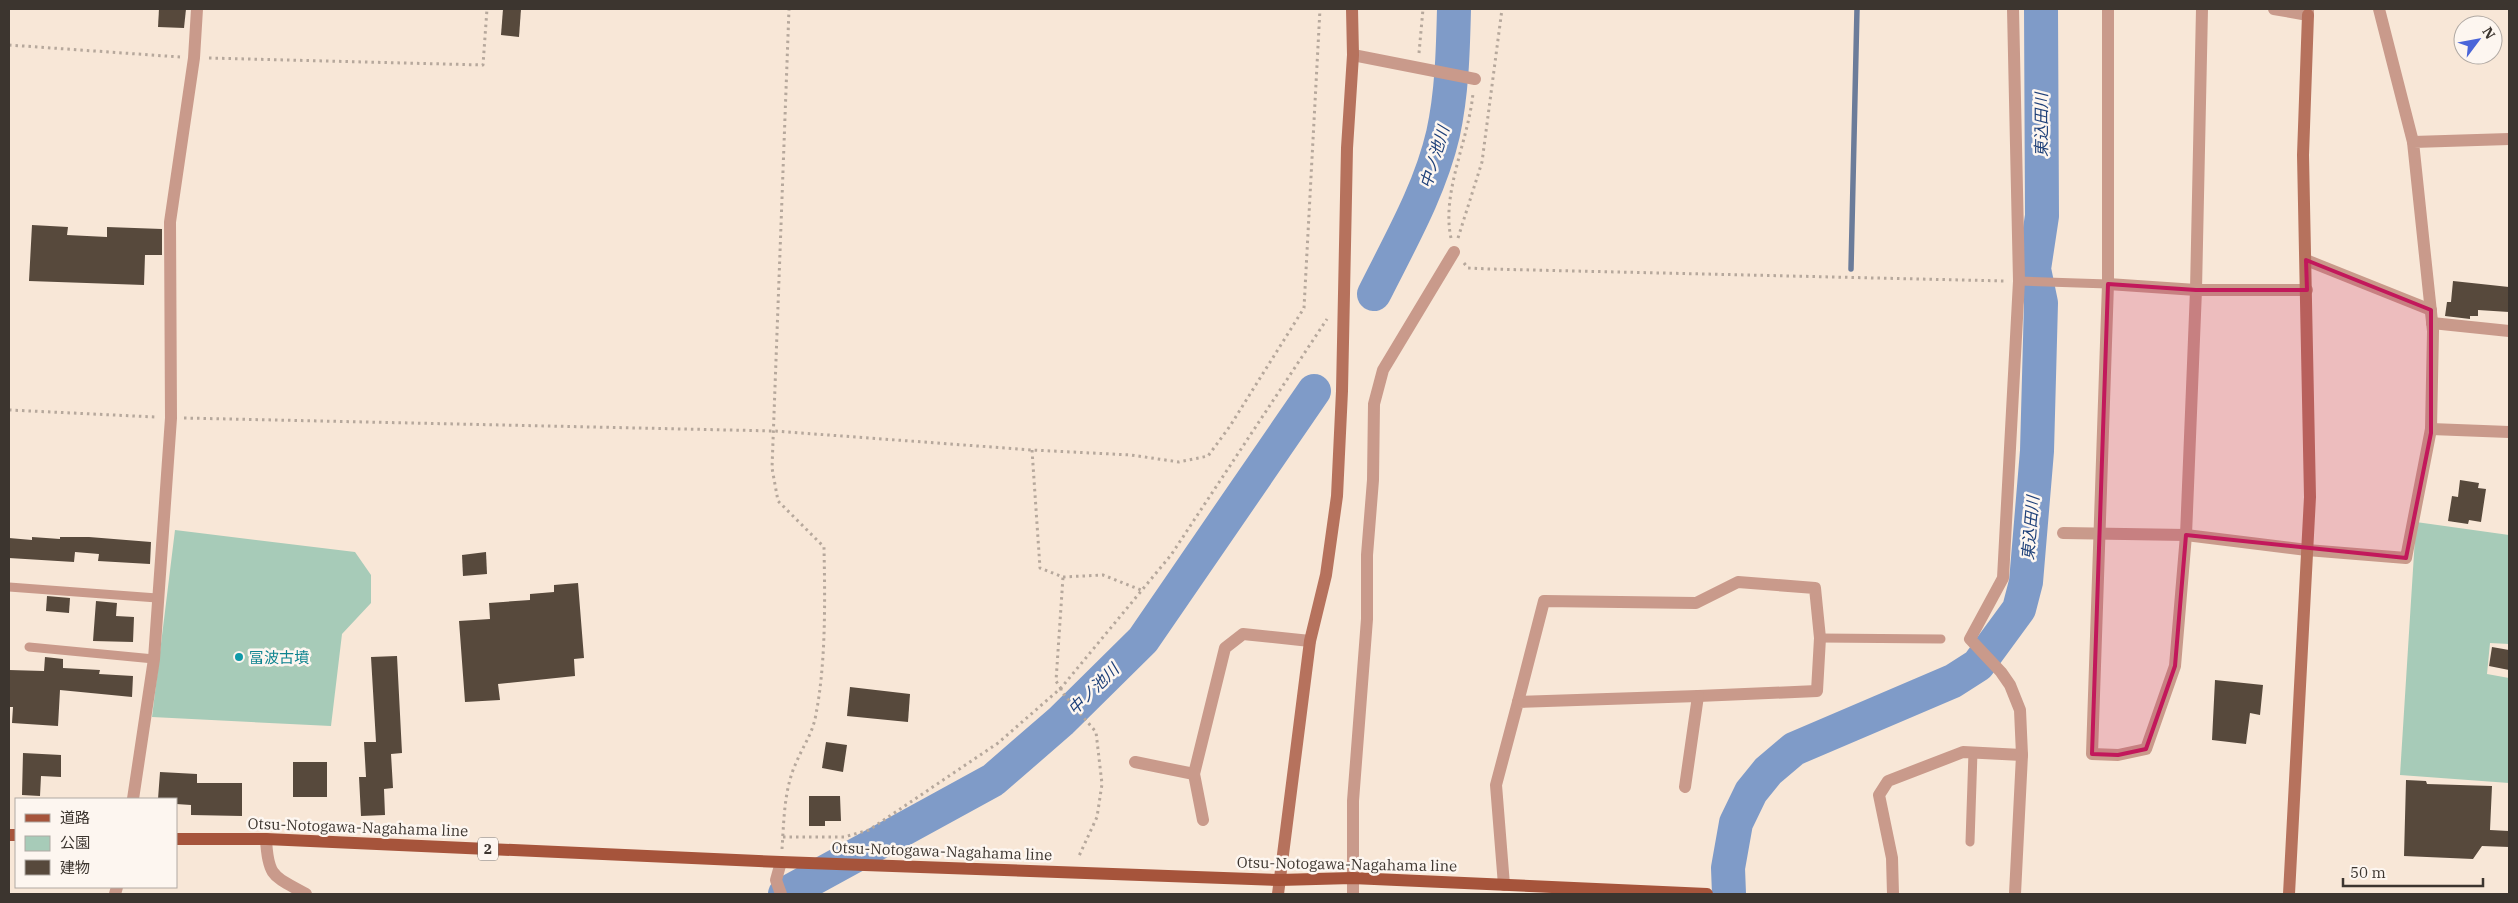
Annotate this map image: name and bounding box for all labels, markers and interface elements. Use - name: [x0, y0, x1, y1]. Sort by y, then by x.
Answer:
- north arrow: [2453, 15, 2503, 65]
- text: N: [2478, 24, 2500, 43]
- water label: 東込田川: [2031, 91, 2051, 157]
- water label: 中ノ池川: [1415, 122, 1454, 191]
- water label: 東込田川: [2017, 493, 2043, 561]
- place label: 冨波古墳: [249, 648, 309, 667]
- marker: 冨波古墳: [233, 651, 245, 663]
- water label: 中ノ池川: [1063, 658, 1124, 719]
- legend: [15, 798, 178, 888]
- text: 道路: [60, 808, 90, 827]
- street label: Otsu-Notogawa-Nagahama line: [247, 814, 469, 840]
- text: 公園: [60, 833, 90, 852]
- road number: 2: [478, 838, 498, 861]
- street label: Otsu-Notogawa-Nagahama line: [831, 838, 1053, 864]
- street label: Otsu-Notogawa-Nagahama line: [1237, 853, 1457, 875]
- scale bar: [2343, 856, 2483, 888]
- text: 建物: [60, 858, 90, 877]
- text: 50 m: [2350, 863, 2386, 882]

